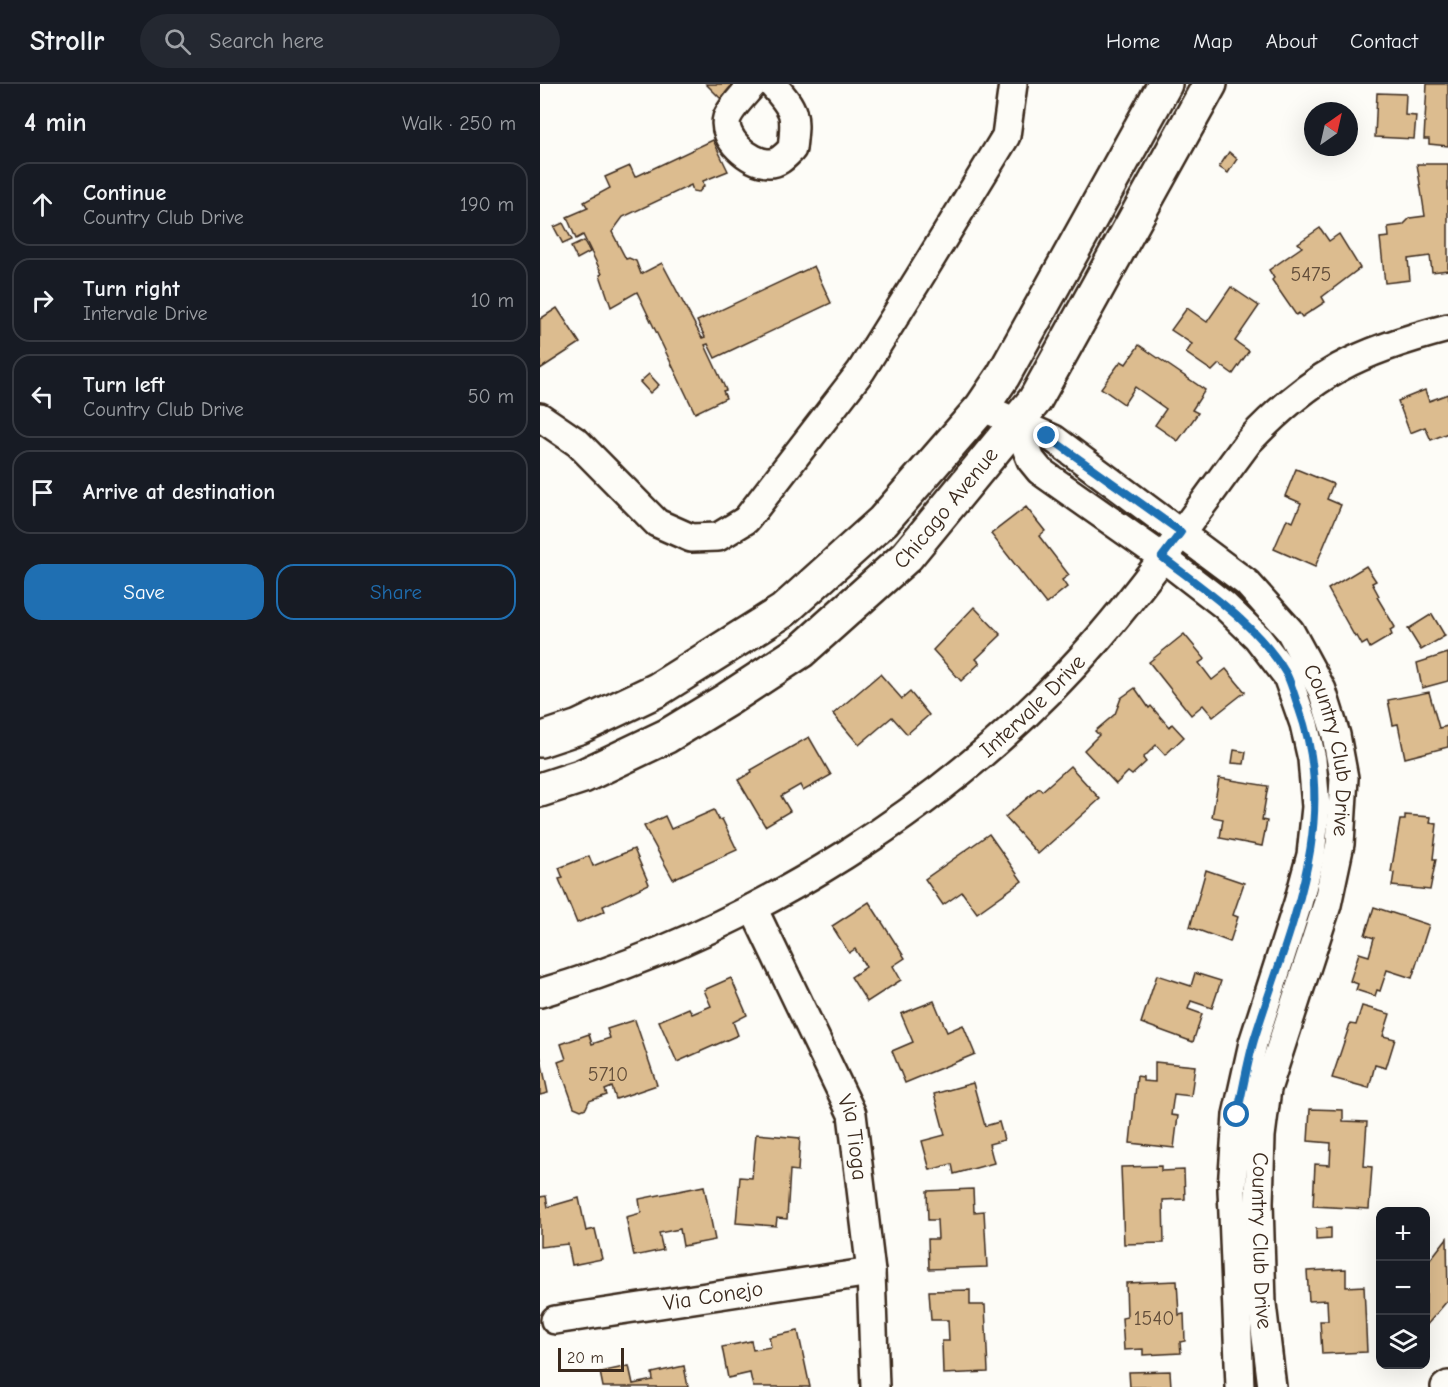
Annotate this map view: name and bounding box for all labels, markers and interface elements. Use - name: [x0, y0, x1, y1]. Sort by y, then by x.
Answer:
- search box: [140, 14, 560, 68]
- text: Strollr: [30, 25, 104, 57]
- icon: search: [161, 25, 194, 58]
- text: Search here: [209, 28, 324, 54]
- text: Home: [1106, 29, 1160, 53]
- text: Map: [1193, 29, 1233, 53]
- text: About: [1266, 29, 1317, 53]
- text: Contact: [1350, 29, 1418, 53]
- north arrow: [1304, 102, 1358, 156]
- text: 4 min: [24, 108, 87, 138]
- text: Walk · 250 m: [402, 112, 516, 135]
- text: Continue: [83, 180, 166, 206]
- icon: ahead: [26, 188, 59, 221]
- text: 190 m: [460, 193, 514, 216]
- text: Country Club Drive: [83, 206, 244, 229]
- house number: 5475: [1291, 263, 1331, 286]
- text: Turn right: [83, 276, 180, 302]
- icon: right: [26, 284, 59, 317]
- text: 10 m: [471, 289, 514, 312]
- text: Intervale Drive: [83, 302, 207, 325]
- text: Turn left: [83, 372, 165, 398]
- icon: left: [26, 380, 59, 413]
- text: 50 m: [468, 385, 514, 408]
- text: Country Club Drive: [83, 398, 244, 421]
- route end: [1033, 422, 1059, 448]
- street label: Chicago Avenue: [888, 442, 1004, 575]
- icon: arrive: [26, 476, 59, 509]
- text: Arrive at destination: [83, 479, 275, 505]
- button: Save: [24, 564, 264, 620]
- button: Share: [276, 564, 516, 620]
- street label: Intervale Drive: [975, 649, 1091, 763]
- street label: Country Club Drive: [1297, 660, 1357, 837]
- house number: 5710: [588, 1063, 628, 1086]
- street label: Via Tioga: [832, 1090, 873, 1182]
- route start: [1223, 1101, 1249, 1127]
- street label: Country Club Drive: [1246, 1152, 1278, 1330]
- map controls: [1376, 1207, 1430, 1369]
- button: +: [1376, 1207, 1430, 1261]
- button: −: [1376, 1261, 1430, 1315]
- street label: Via Conejo: [661, 1276, 765, 1316]
- house number: 1540: [1134, 1307, 1174, 1330]
- button: layers: [1376, 1315, 1430, 1369]
- scale bar: [558, 1345, 624, 1372]
- text: 20 m: [567, 1349, 604, 1367]

